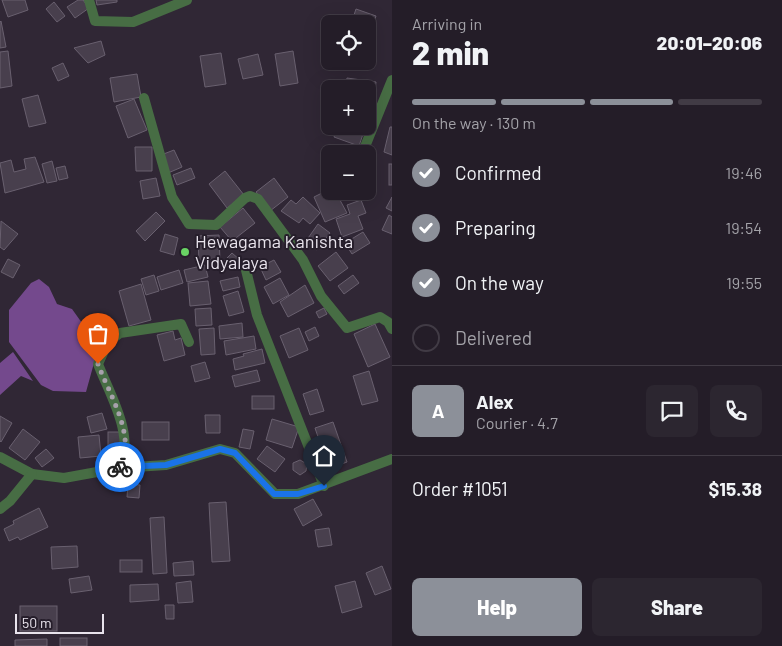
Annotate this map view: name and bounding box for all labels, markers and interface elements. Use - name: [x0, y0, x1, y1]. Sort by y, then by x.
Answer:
- text: Arriving in: [412, 14, 482, 33]
- map controls: [321, 15, 376, 200]
- button: locate: [321, 15, 376, 70]
- text: 20:01–20:06: [657, 31, 762, 54]
- text: 2 min: [412, 33, 489, 71]
- button: +: [321, 80, 376, 135]
- text: On the way · 130 m: [412, 113, 536, 132]
- button: −: [321, 145, 376, 200]
- icon: check: [412, 159, 440, 187]
- text: Confirmed: [455, 161, 542, 184]
- text: 19:46: [726, 163, 762, 182]
- icon: check: [412, 214, 440, 242]
- text: Preparing: [455, 216, 536, 239]
- text: 19:54: [726, 218, 762, 237]
- place label: Hewagama Kanishta Vidyalaya: [195, 230, 353, 273]
- marker: Hewagama Kanishta Vidyalaya: [179, 246, 191, 258]
- icon: check: [412, 269, 440, 297]
- text: On the way: [455, 271, 544, 294]
- text: 19:55: [726, 273, 762, 292]
- pin: [77, 313, 119, 364]
- icon: bag: [84, 320, 112, 348]
- text: Delivered: [455, 326, 532, 349]
- button: chat: [646, 385, 698, 437]
- button: phone: [710, 385, 762, 437]
- text: Alex: [476, 390, 514, 413]
- text: A: [432, 399, 444, 422]
- text: Courier · 4.7: [476, 413, 558, 432]
- pin: [303, 435, 345, 486]
- courier: [95, 442, 145, 492]
- icon: home: [310, 442, 338, 470]
- icon: bike: [106, 453, 134, 481]
- text: Order #1051: [412, 477, 508, 500]
- text: $15.38: [708, 477, 762, 500]
- button: Help: [412, 578, 582, 636]
- button: Share: [592, 578, 762, 636]
- scale bar: [15, 611, 104, 634]
- text: 50 m: [22, 614, 51, 631]

